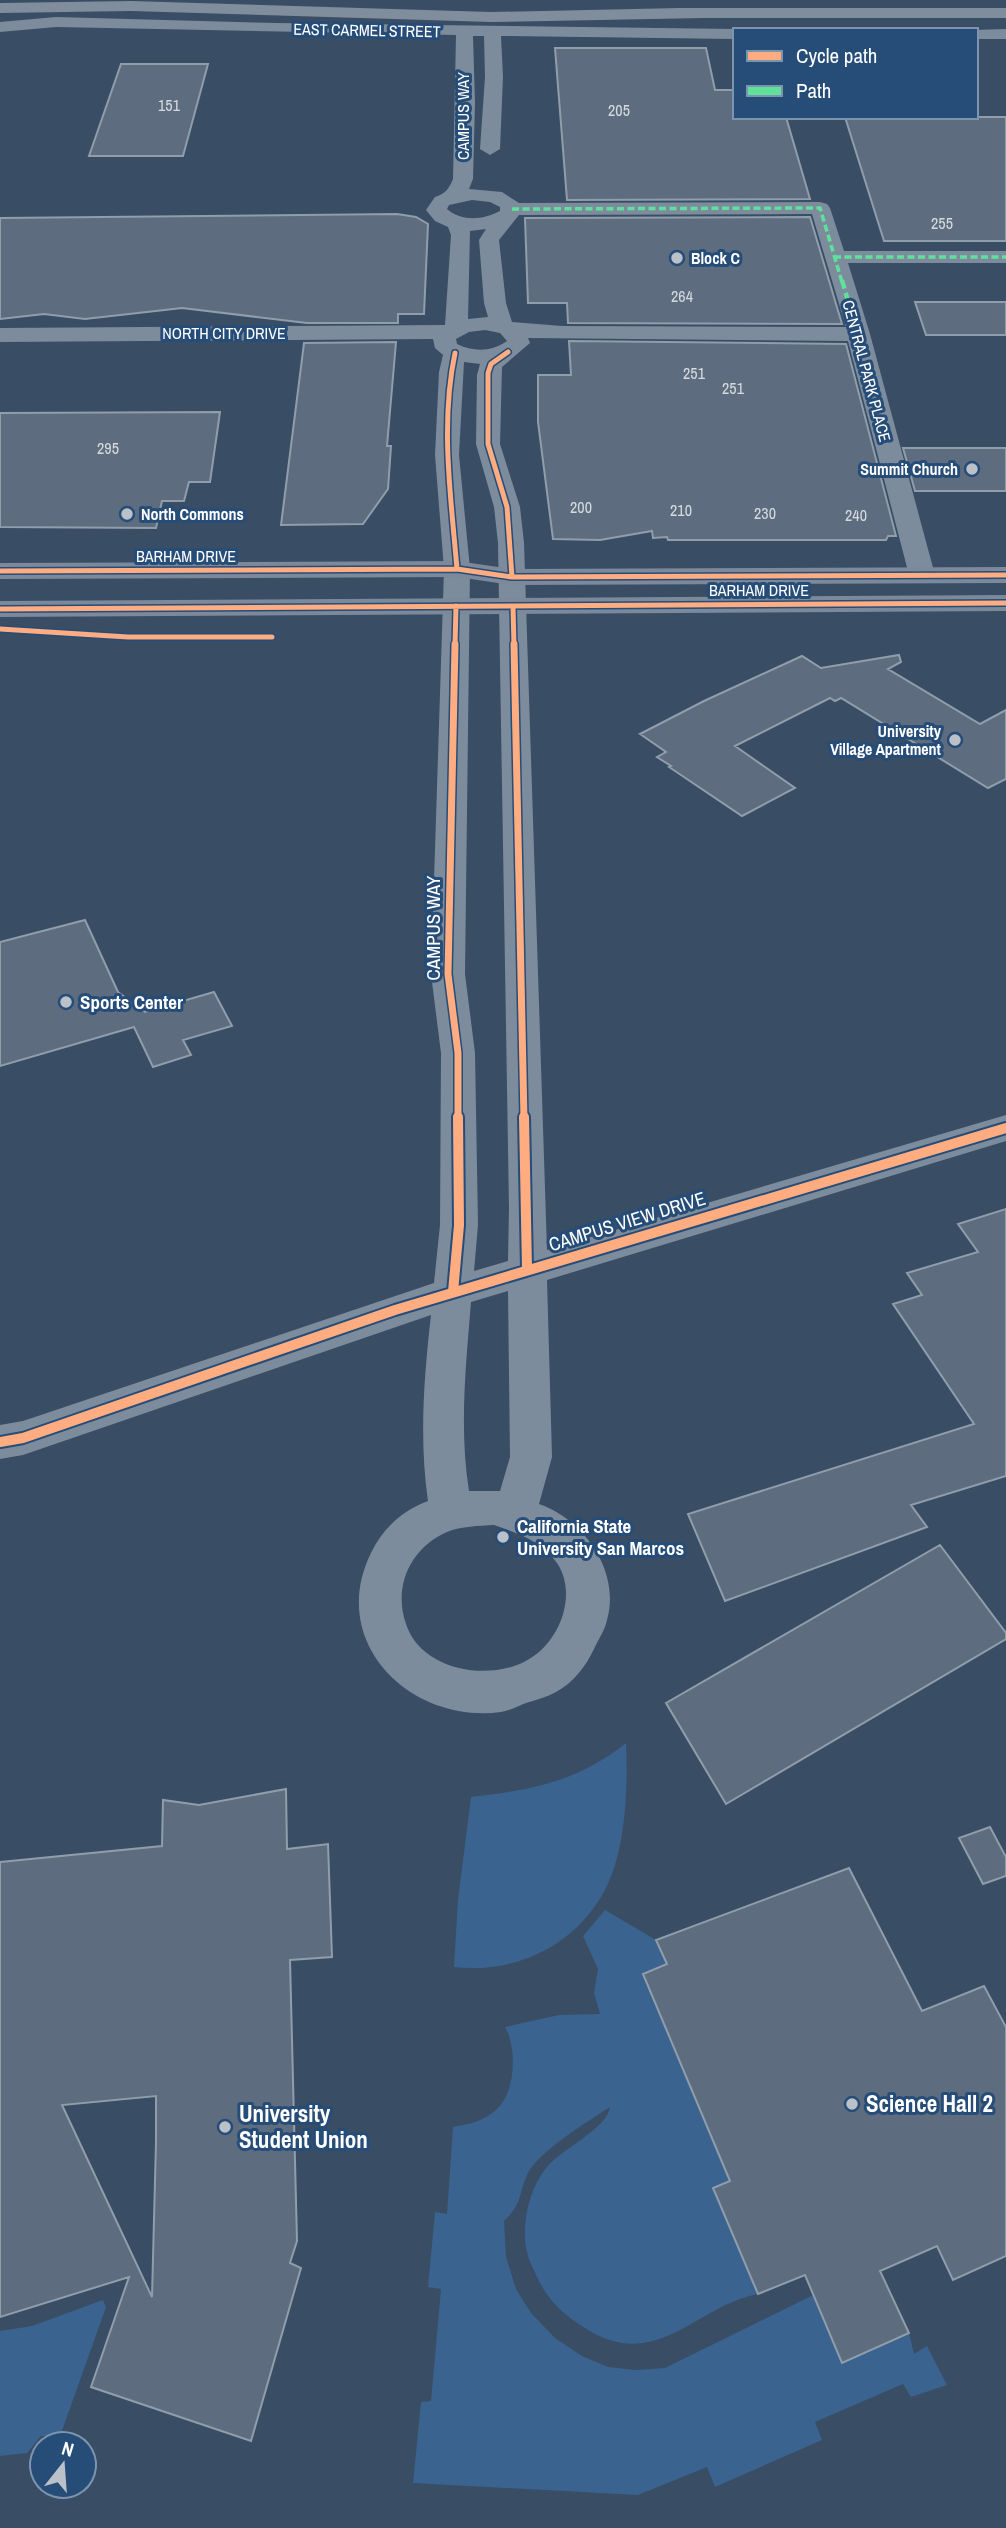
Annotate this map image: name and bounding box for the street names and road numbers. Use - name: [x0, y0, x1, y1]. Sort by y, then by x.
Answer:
- street label: EAST CARMEL STREET: [293, 18, 441, 42]
- street label: CAMPUS WAY: [452, 72, 474, 160]
- street label: CENTRAL PARK PLACE: [838, 298, 896, 444]
- street label: NORTH CITY DRIVE: [162, 322, 286, 344]
- street label: BARHAM DRIVE: [136, 545, 236, 567]
- street label: BARHAM DRIVE: [709, 579, 809, 601]
- street label: CAMPUS WAY: [420, 875, 446, 980]
- street label: CAMPUS VIEW DRIVE: [545, 1185, 709, 1257]

